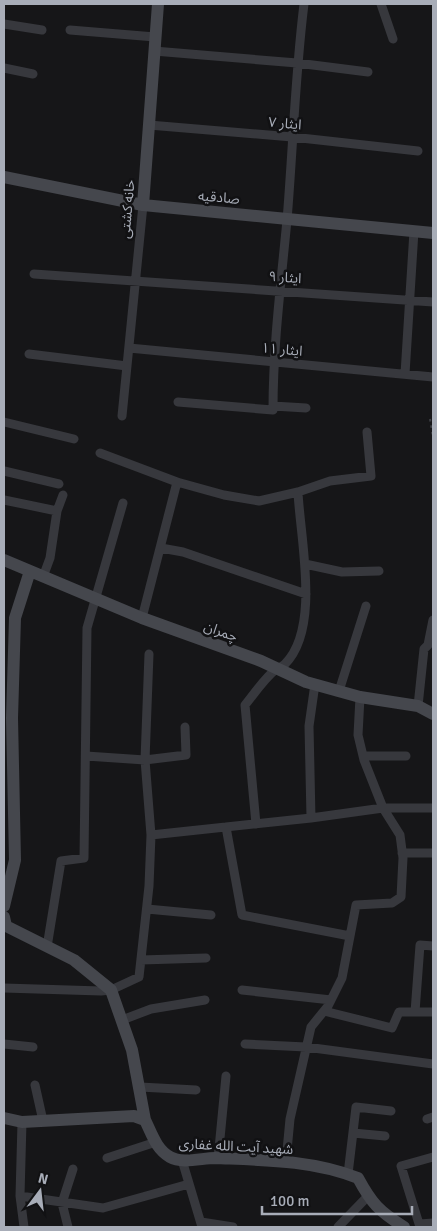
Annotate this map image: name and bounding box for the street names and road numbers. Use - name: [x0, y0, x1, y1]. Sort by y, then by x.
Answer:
- street label: ایثار ۷: [268, 114, 302, 133]
- street label: خانه کشتی: [116, 179, 139, 239]
- street label: صادقیه: [197, 187, 241, 208]
- street label: ایثار ۹: [268, 268, 302, 287]
- street label: ایثار ۱۱: [261, 339, 303, 360]
- street label: چمران: [201, 618, 240, 646]
- street label: شهید آیت الله غفاری: [178, 1135, 294, 1158]

